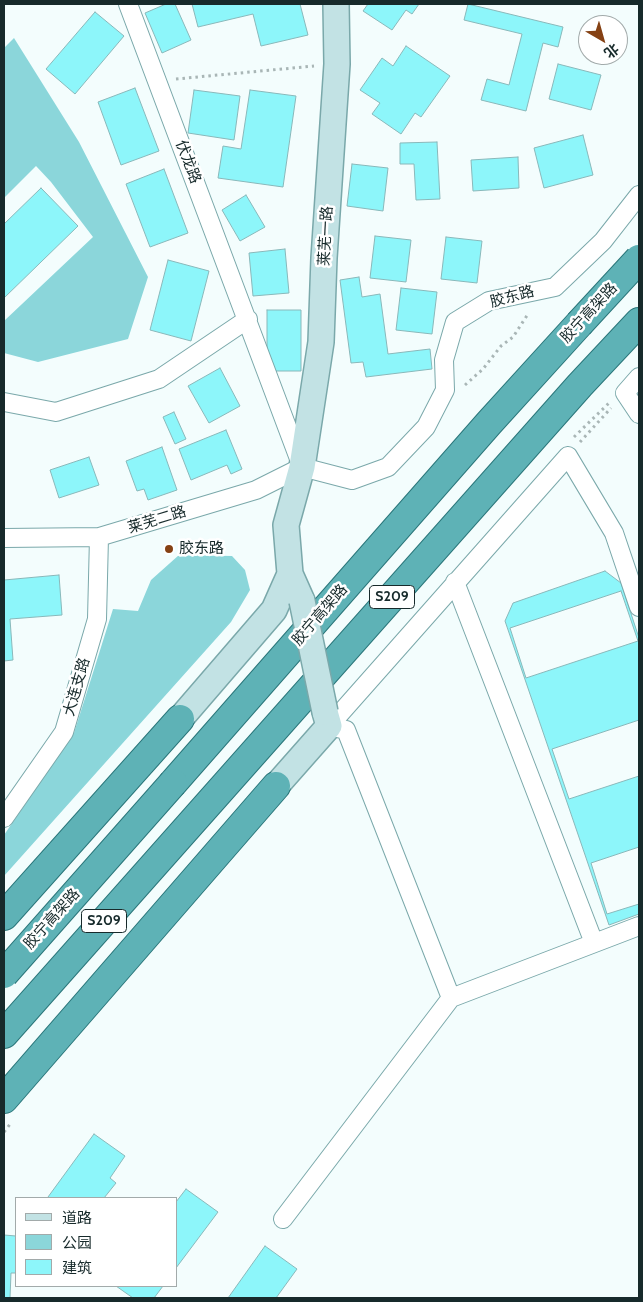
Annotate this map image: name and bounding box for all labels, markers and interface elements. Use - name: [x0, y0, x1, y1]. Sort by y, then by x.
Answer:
- north arrow: [578, 15, 628, 65]
- text: 北: [601, 40, 623, 62]
- street label: 伏龙路: [172, 138, 204, 186]
- street label: 莱芜一路: [315, 206, 337, 266]
- street label: 胶宁高架路: [557, 279, 621, 347]
- street label: 胶东路: [488, 282, 536, 312]
- street label: 莱芜二路: [126, 503, 188, 537]
- place label: 胶东路: [179, 540, 224, 558]
- marker: 胶东路: [163, 543, 175, 555]
- street label: 胶宁高架路: [289, 581, 351, 649]
- road number: S209: [370, 586, 414, 608]
- street label: 大连支路: [60, 656, 94, 718]
- street label: 胶宁高架路: [20, 885, 84, 953]
- road number: S209: [82, 909, 126, 932]
- legend: [15, 1197, 178, 1287]
- text: 道路: [62, 1209, 92, 1227]
- text: 公园: [62, 1234, 92, 1252]
- text: 建筑: [62, 1259, 92, 1277]

